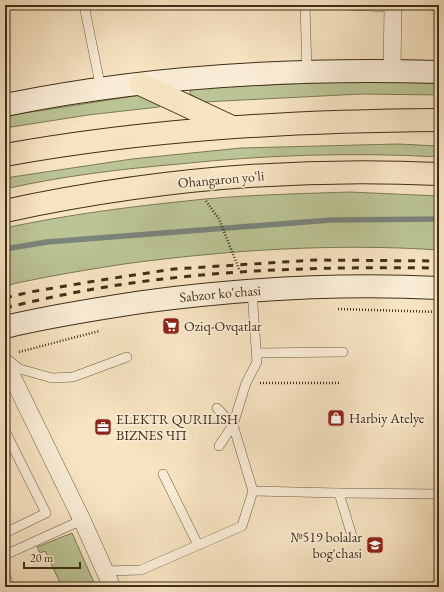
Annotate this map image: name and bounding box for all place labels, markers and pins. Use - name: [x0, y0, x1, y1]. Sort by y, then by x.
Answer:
- supermarket icon: Oziq-Ovqatlar: [161, 316, 181, 336]
- place label: Oziq-Ovqatlar: [184, 317, 262, 335]
- shop icon: Harbiy Atelye: [326, 408, 346, 428]
- place label: Harbiy Atelye: [349, 409, 425, 427]
- place label: ELEKTR QURILISH BIZNES ЧП: [116, 410, 238, 444]
- office icon: ELEKTR QURILISH BIZNES ЧП: [93, 417, 113, 437]
- place label: №519 bolalar bog'chasi: [290, 528, 363, 562]
- school or university icon: №519 bolalar bog'chasi: [365, 535, 385, 555]

